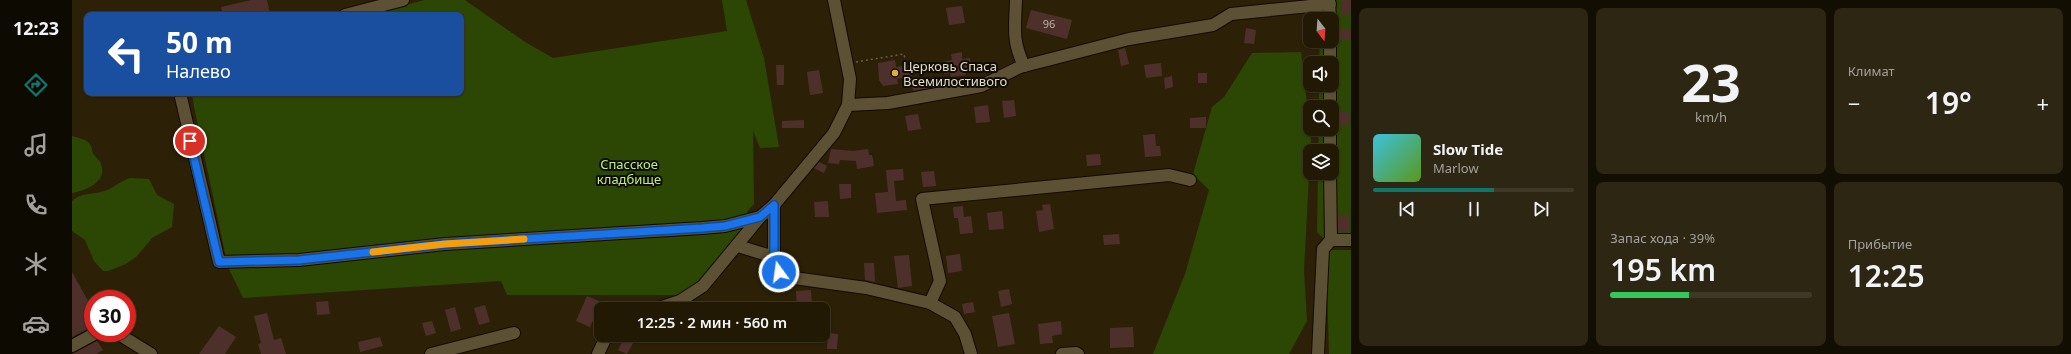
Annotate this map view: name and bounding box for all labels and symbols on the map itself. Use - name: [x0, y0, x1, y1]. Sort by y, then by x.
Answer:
- north arrow: [1303, 12, 1339, 48]
- house number: 96: [1043, 16, 1055, 31]
- place label: Церковь Спаса Всемилостивого: [903, 57, 1007, 90]
- marker: Церковь Спаса Всемилостивого: [890, 68, 900, 78]
- pin: [173, 124, 207, 158]
- park label: Спасское кладбище: [597, 155, 661, 188]
- position arrow: [758, 251, 800, 293]
- speed limit sign: 30: [84, 290, 136, 342]

